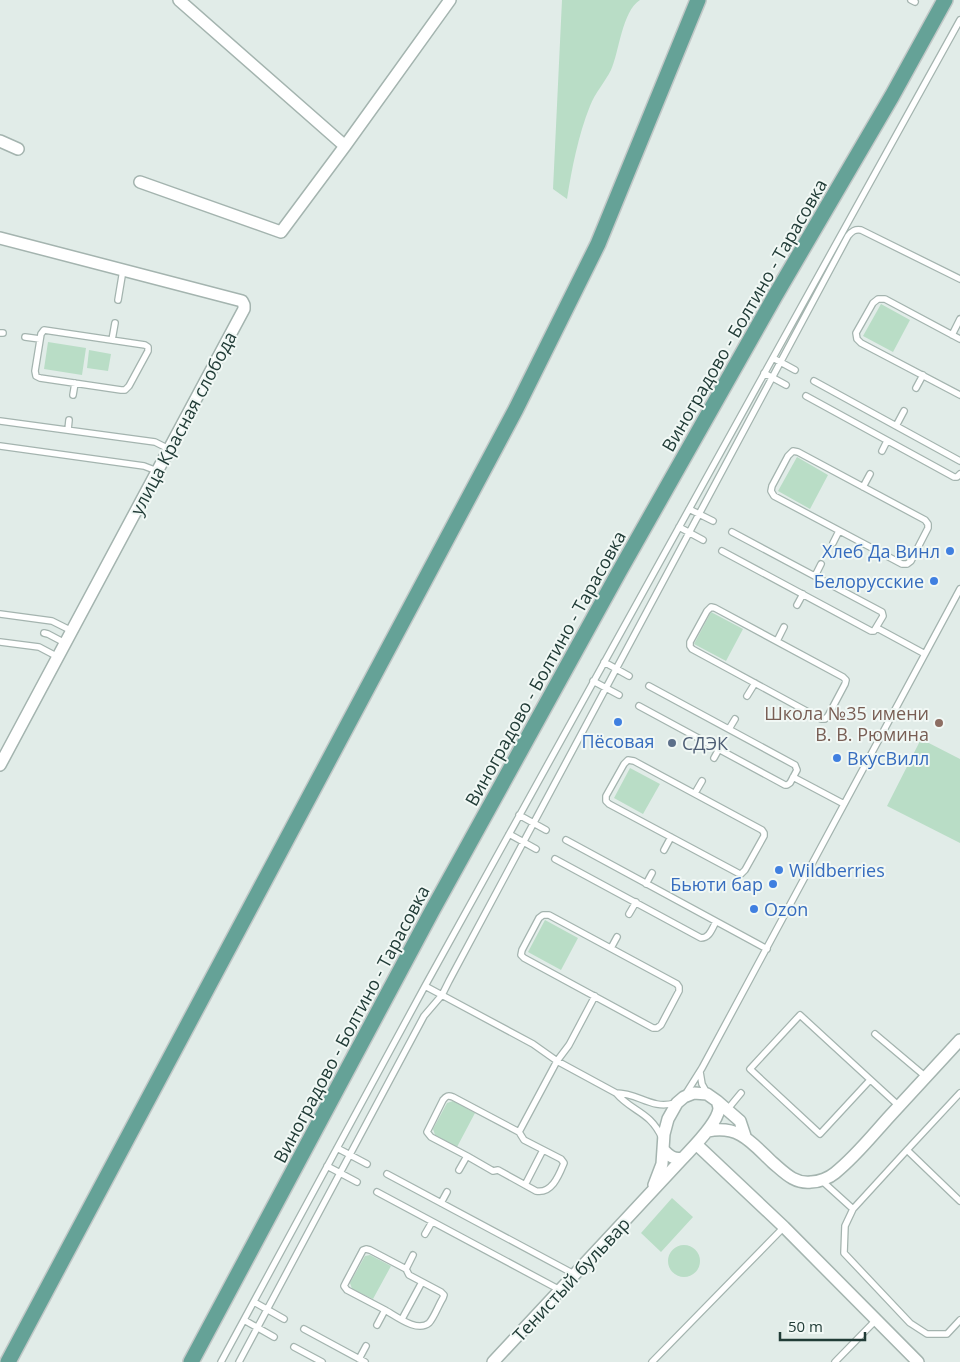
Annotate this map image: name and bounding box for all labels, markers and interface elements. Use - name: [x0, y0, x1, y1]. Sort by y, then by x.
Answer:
- street label: Виноградово - Болтино - Тарасовка: [656, 174, 832, 456]
- street label: улица Красная слобода: [124, 327, 242, 519]
- street label: Виноградово - Болтино - Тарасовка: [459, 526, 631, 810]
- place label: Хлеб Да Винл: [822, 539, 940, 563]
- marker: Хлеб Да Винл: [944, 545, 956, 557]
- place label: Белорусские: [814, 569, 924, 593]
- marker: Белорусские: [928, 575, 940, 587]
- place label: Школа №35 имени В. В. Рюмина: [764, 701, 929, 746]
- marker: Пёсовая: [612, 716, 624, 728]
- marker: Школа №35 имени В. В. Рюмина: [933, 717, 945, 729]
- place label: Пёсовая: [582, 729, 654, 753]
- place label: СДЭК: [682, 731, 728, 755]
- marker: СДЭК: [666, 737, 678, 749]
- place label: ВкусВилл: [847, 746, 929, 770]
- marker: ВкусВилл: [831, 752, 843, 764]
- place label: Wildberries: [789, 858, 885, 882]
- marker: Wildberries: [773, 864, 785, 876]
- place label: Бьюти бар: [670, 872, 763, 896]
- marker: Бьюти бар: [767, 878, 779, 890]
- street label: Виноградово - Болтино - Тарасовка: [267, 881, 435, 1167]
- place label: Ozon: [764, 897, 808, 921]
- marker: Ozon: [748, 903, 760, 915]
- street label: Тенистый бульвар: [507, 1212, 635, 1346]
- scale bar: [780, 1310, 865, 1342]
- text: 50 m: [788, 1316, 823, 1336]

